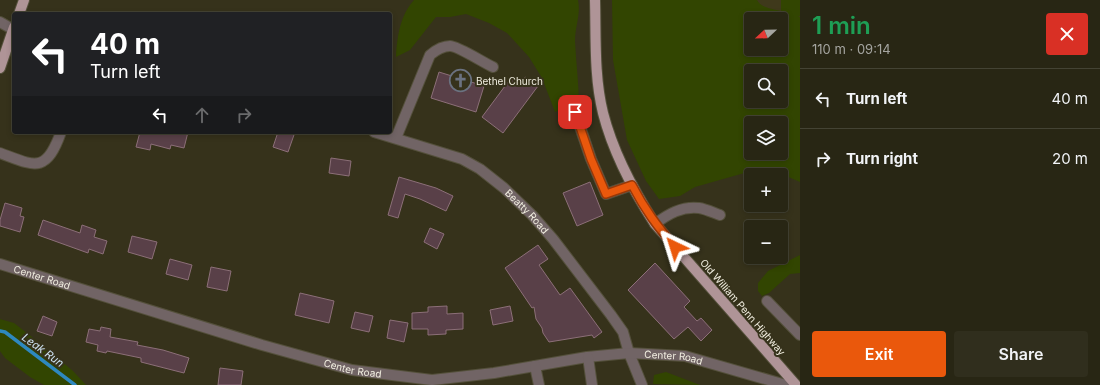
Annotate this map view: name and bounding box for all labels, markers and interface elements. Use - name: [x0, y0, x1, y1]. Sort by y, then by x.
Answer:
- text: 1 min: [812, 11, 871, 40]
- north arrow: [744, 12, 788, 56]
- map controls: [744, 12, 788, 264]
- button: close: [1046, 13, 1088, 55]
- text: 40 m: [90, 27, 160, 61]
- icon: left: [24, 28, 76, 80]
- text: 110 m · 09:14: [812, 41, 891, 57]
- text: Turn left: [90, 61, 160, 82]
- button: search: [744, 64, 788, 108]
- church icon: Bethel Church: [447, 68, 473, 94]
- place label: Bethel Church: [476, 75, 543, 87]
- icon: left: [812, 88, 834, 110]
- text: Turn left: [846, 89, 907, 108]
- text: 40 m: [1051, 89, 1088, 108]
- pin: [558, 95, 592, 129]
- icon: arrive: [564, 101, 586, 123]
- icon: left: [149, 104, 171, 126]
- icon: ahead: [191, 104, 213, 126]
- icon: right: [233, 104, 255, 126]
- button: layers: [744, 116, 788, 160]
- icon: right: [812, 148, 834, 170]
- text: Turn right: [846, 149, 918, 168]
- text: 20 m: [1052, 149, 1088, 168]
- button: +: [744, 168, 788, 212]
- street label: Beatty Road: [503, 187, 551, 236]
- button: −: [744, 220, 788, 264]
- position arrow: [654, 226, 696, 268]
- street label: Old William Penn Highway: [698, 256, 788, 358]
- street label: Center Road: [12, 263, 72, 291]
- water label: Leak Run: [19, 330, 67, 370]
- button: Exit: [812, 331, 946, 377]
- button: Share: [954, 331, 1088, 377]
- street label: Center Road: [644, 348, 704, 367]
- street label: Center Road: [322, 356, 382, 380]

